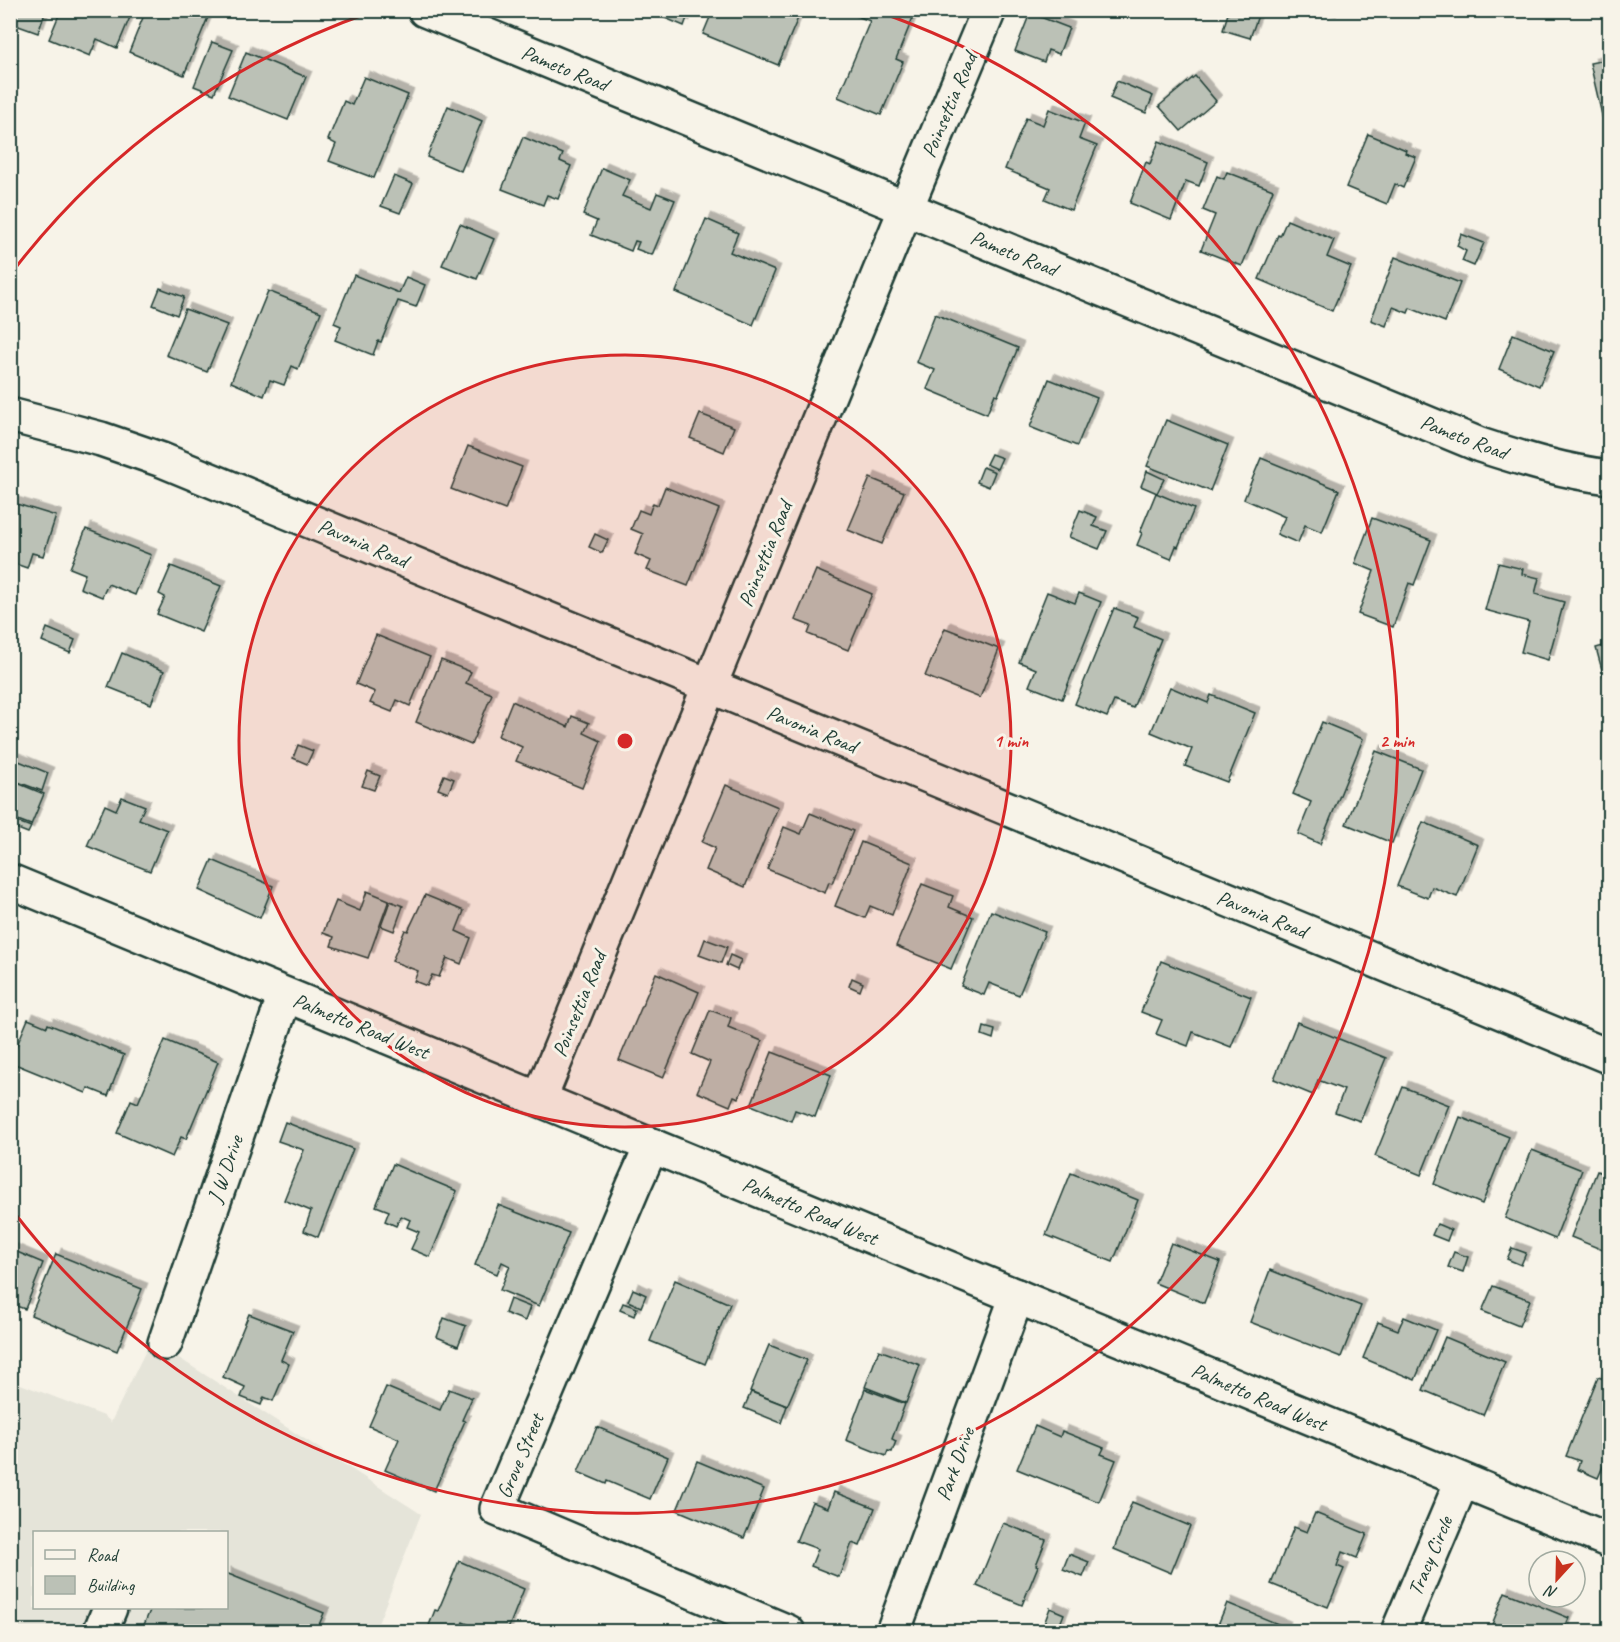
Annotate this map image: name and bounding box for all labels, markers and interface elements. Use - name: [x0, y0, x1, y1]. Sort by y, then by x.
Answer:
- street label: Pameto Road: [518, 39, 615, 98]
- street label: Poinsettia Road: [915, 45, 984, 161]
- street label: Pameto Road: [967, 224, 1064, 283]
- street label: Pameto Road: [1417, 409, 1514, 466]
- street label: Poinsettia Road: [732, 494, 799, 610]
- street label: Pavonia Road: [314, 512, 415, 575]
- street label: Pavonia Road: [763, 699, 864, 760]
- text: 1 min: [994, 730, 1029, 752]
- text: 2 min: [1380, 730, 1415, 752]
- centre of rings: [615, 731, 635, 751]
- street label: Pavonia Road: [1213, 884, 1314, 945]
- street label: Poinsettia Road: [546, 944, 613, 1060]
- street label: Palmetto Road West: [289, 987, 435, 1066]
- street label: J W Drive: [201, 1131, 249, 1207]
- street label: Palmetto Road West: [739, 1171, 883, 1252]
- street label: Palmetto Road West: [1188, 1357, 1332, 1438]
- street label: Grove Street: [491, 1408, 550, 1502]
- street label: Park Drive: [930, 1423, 981, 1504]
- street label: Tracy Circle: [1402, 1511, 1459, 1600]
- legend: [33, 1531, 228, 1609]
- text: Road: [87, 1544, 120, 1566]
- north arrow: [1527, 1549, 1587, 1609]
- text: Building: [87, 1574, 136, 1596]
- text: N: [1541, 1580, 1560, 1603]

